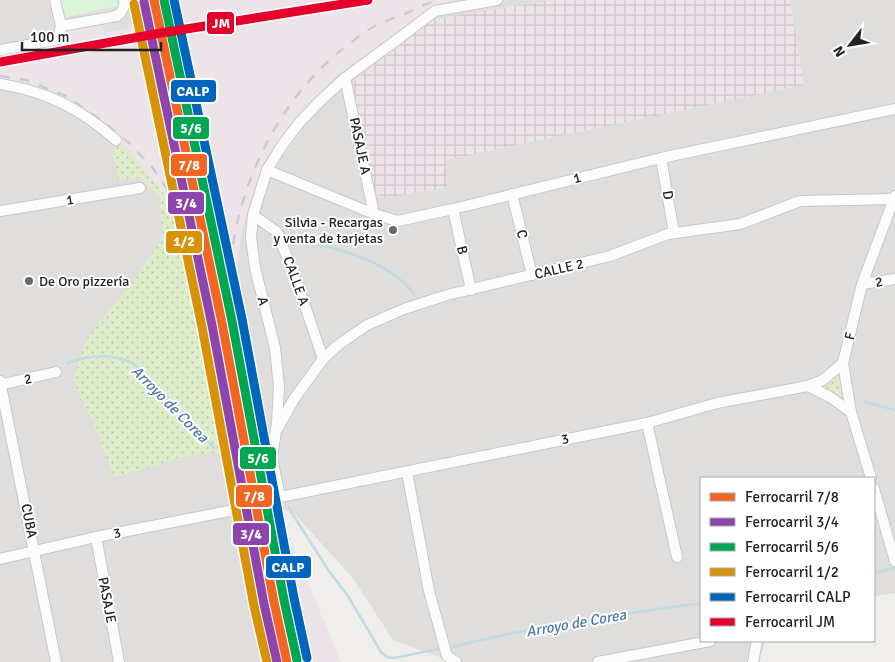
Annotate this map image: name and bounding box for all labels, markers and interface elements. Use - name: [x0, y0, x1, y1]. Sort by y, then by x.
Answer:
- line badge: JM: [206, 11, 235, 35]
- text: JM: [212, 15, 230, 32]
- scale bar: [22, 20, 161, 52]
- north arrow: [825, 20, 875, 70]
- text: 100 m: [30, 28, 70, 46]
- text: N: [829, 43, 849, 60]
- line badge: CALP: [170, 79, 217, 103]
- text: CALP: [176, 83, 210, 100]
- line badge: 5/6: [172, 116, 210, 140]
- street label: PASAJE A: [346, 116, 374, 177]
- text: 5/6: [180, 120, 202, 137]
- line badge: 7/8: [170, 153, 208, 177]
- text: 7/8: [178, 157, 200, 174]
- street label: 1: [571, 169, 583, 187]
- street label: D: [659, 189, 677, 201]
- street label: 1: [65, 191, 75, 209]
- line badge: 3/4: [167, 191, 205, 215]
- text: 3/4: [175, 195, 197, 212]
- place label: Silvia - Recargas y venta de tarjetas: [274, 214, 383, 247]
- marker: Silvia - Recargas y venta de tarjetas: [387, 224, 399, 236]
- street label: C: [513, 228, 531, 240]
- line badge: 1/2: [165, 230, 203, 254]
- text: 1/2: [173, 233, 195, 250]
- street label: B: [453, 244, 471, 256]
- street label: CALLE A: [279, 254, 313, 308]
- street label: CALLE 2: [533, 255, 585, 283]
- place label: De Oro pizzería: [39, 273, 129, 290]
- street label: 2: [874, 273, 884, 291]
- marker: De Oro pizzería: [23, 275, 35, 287]
- street label: A: [254, 295, 272, 308]
- street label: F: [841, 330, 859, 342]
- water label: Arroyo de Corea: [128, 362, 212, 446]
- street label: 2: [22, 370, 34, 388]
- street label: 3: [560, 430, 570, 448]
- line badge: 5/6: [239, 446, 277, 470]
- text: 5/6: [247, 450, 269, 467]
- legend: [700, 477, 875, 642]
- line badge: 7/8: [235, 484, 273, 508]
- text: 7/8: [243, 488, 265, 505]
- text: Ferrocarril 7/8: [745, 488, 839, 506]
- street label: CUBA: [17, 502, 41, 540]
- text: Ferrocarril 3/4: [745, 513, 839, 531]
- line badge: 3/4: [232, 522, 270, 546]
- street label: 3: [112, 524, 122, 542]
- text: 3/4: [240, 526, 262, 543]
- text: Ferrocarril 5/6: [745, 538, 839, 556]
- line badge: CALP: [265, 555, 312, 579]
- text: CALP: [271, 559, 305, 576]
- text: Ferrocarril 1/2: [745, 563, 839, 581]
- street label: PASAJE: [94, 576, 120, 625]
- text: Ferrocarril CALP: [745, 588, 851, 606]
- water label: Arroyo de Corea: [525, 605, 628, 641]
- text: Ferrocarril JM: [745, 613, 835, 631]

